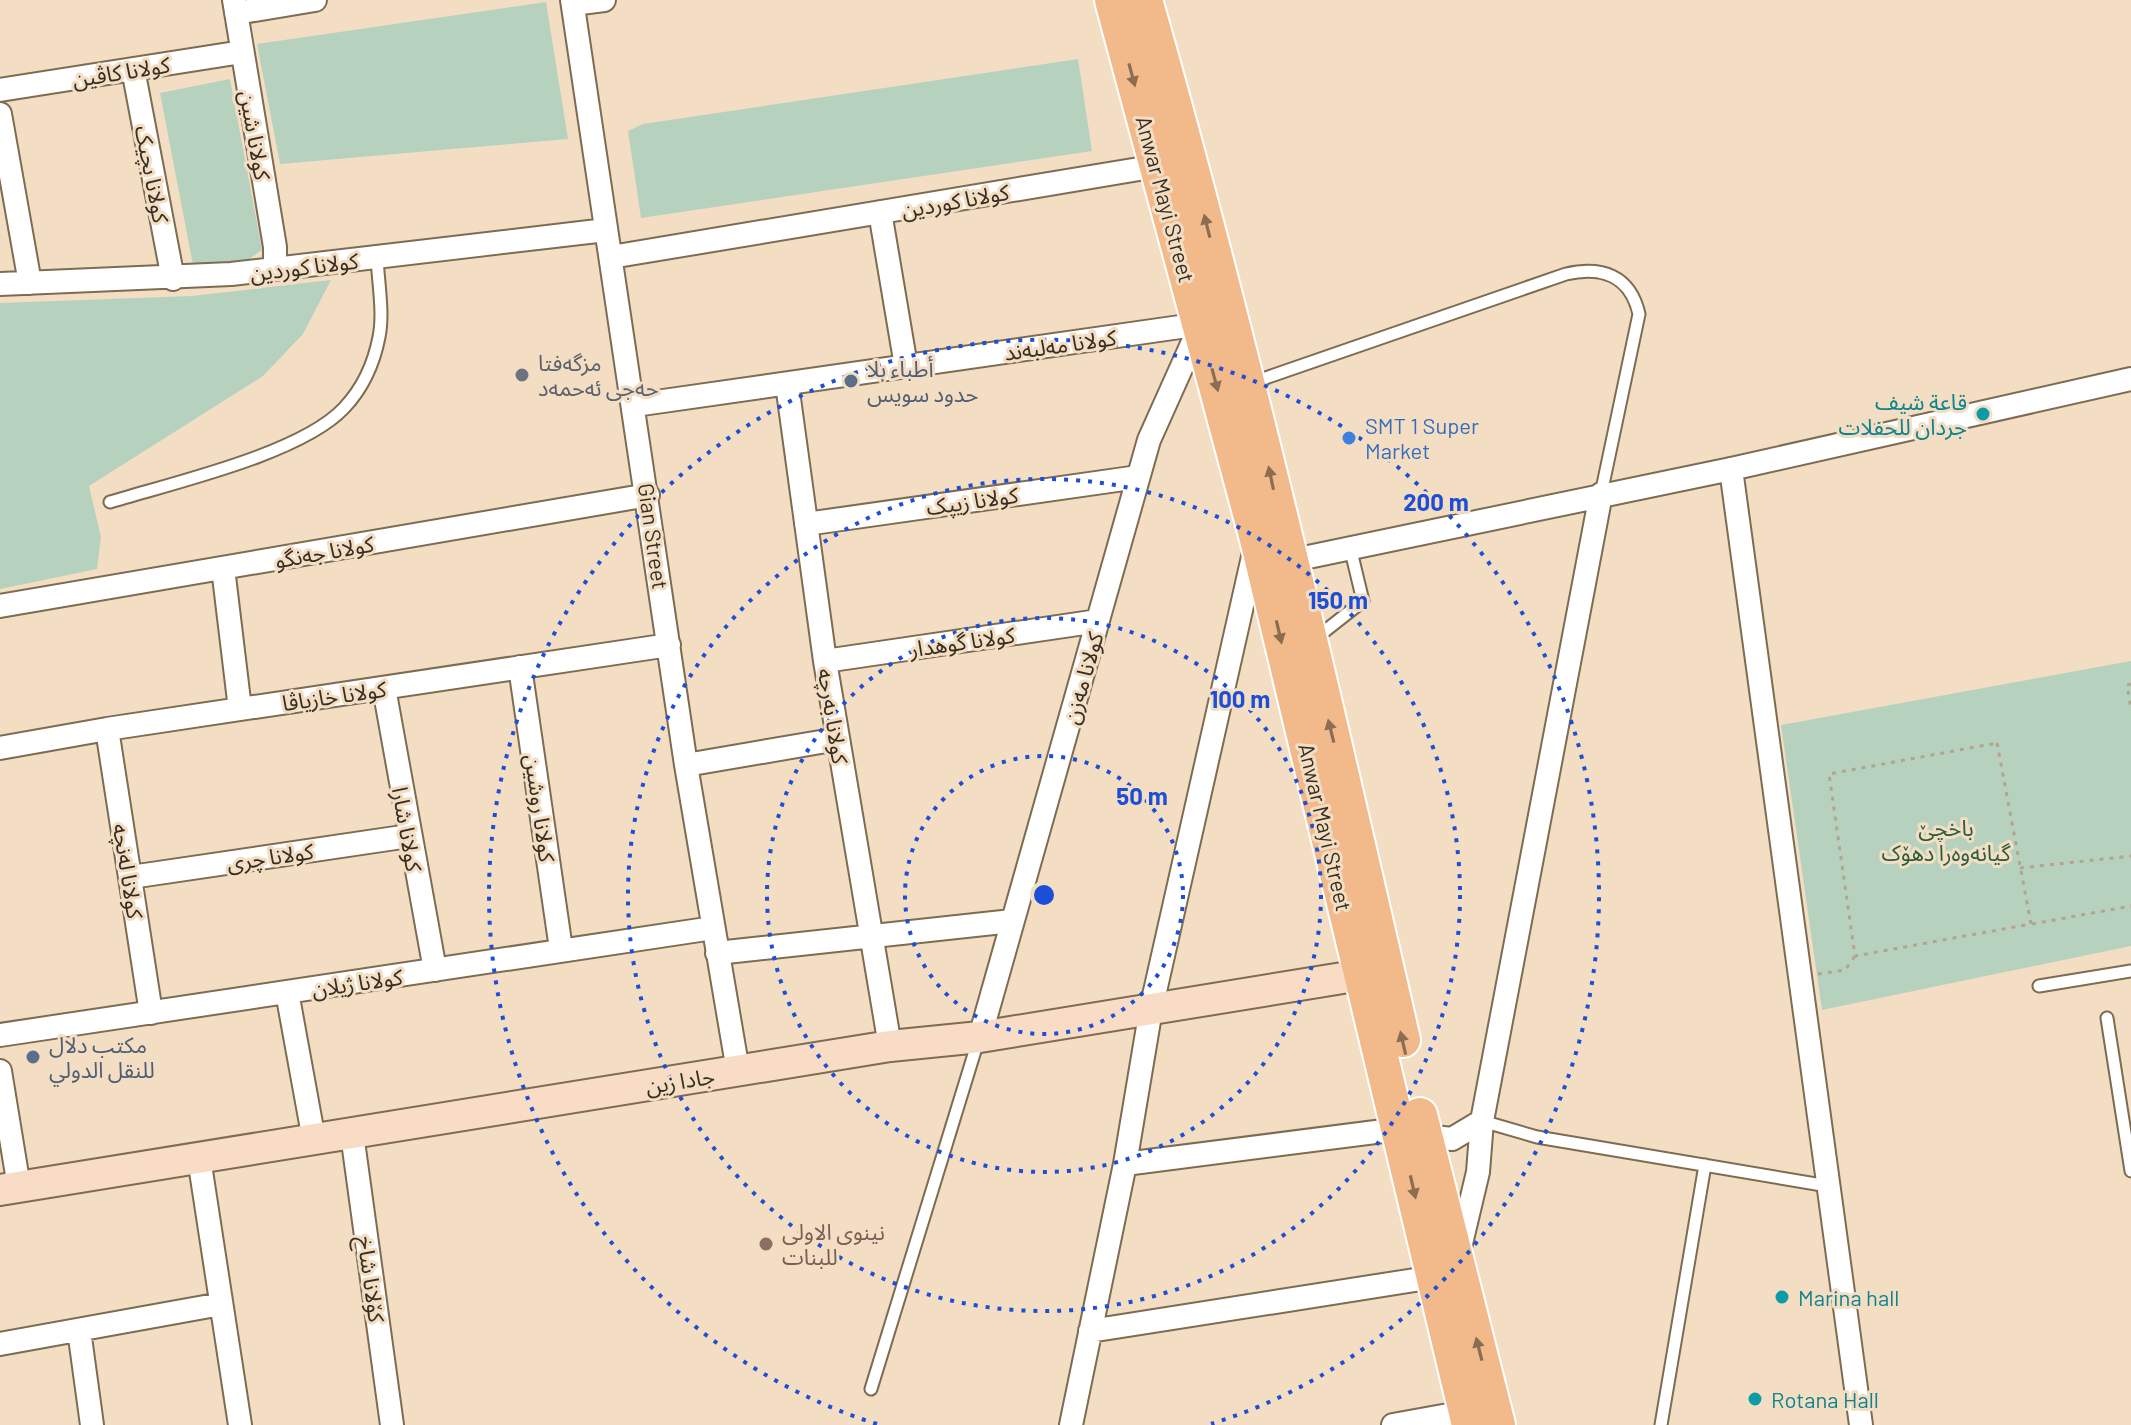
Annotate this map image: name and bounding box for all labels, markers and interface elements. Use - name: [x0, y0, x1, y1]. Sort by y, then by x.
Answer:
- street label: کولانا کاڤین: [70, 50, 173, 93]
- one-way arrow: [1127, 63, 1139, 88]
- street label: کولانا شین: [234, 88, 277, 183]
- street label: Anwar Mayi Street: [1131, 113, 1201, 285]
- street label: کولانا بچیک: [128, 123, 175, 226]
- street label: کولانا کوردین: [899, 178, 1012, 224]
- one-way arrow: [1201, 213, 1213, 238]
- street label: کولانا کوردین: [248, 246, 361, 288]
- street label: کولانا مەلبەند: [1002, 323, 1119, 366]
- place label: مزگەفتا حەجی ئەحمەد: [538, 349, 659, 401]
- place label: أطباء بلا حدود سويس: [867, 355, 979, 407]
- marker: مزگەفتا حەجی ئەحمەد: [513, 366, 531, 384]
- one-way arrow: [1210, 368, 1222, 393]
- marker: أطباء بلا حدود سويس: [842, 372, 860, 390]
- place label: قاعة شيف جردان للحفلات: [1839, 388, 1967, 440]
- marker: قاعة شيف جردان للحفلات: [1974, 405, 1992, 423]
- place label: SMT 1 Super Market: [1365, 412, 1479, 463]
- marker: SMT 1 Super Market: [1340, 429, 1358, 447]
- one-way arrow: [1264, 465, 1277, 490]
- street label: Gian Street: [634, 481, 674, 591]
- street label: کولانا زیپک: [924, 481, 1021, 522]
- text: 200 m: [1403, 487, 1469, 516]
- street label: کولانا جەنگو: [272, 529, 377, 573]
- text: 150 m: [1308, 585, 1368, 614]
- one-way arrow: [1274, 620, 1286, 645]
- street label: کولانا گوهدار: [907, 621, 1018, 663]
- street label: کولانا مەزن: [1056, 628, 1110, 727]
- street label: کولانا بەرچە: [811, 666, 855, 767]
- street label: کولانا خازیاڤا: [280, 675, 389, 717]
- text: 100 m: [1210, 684, 1270, 713]
- one-way arrow: [1324, 718, 1336, 743]
- street label: Anwar Mayi Street: [1294, 741, 1358, 913]
- street label: کولانا روشین: [519, 753, 562, 865]
- text: 50 m: [1116, 781, 1168, 810]
- street label: کولانا شارا: [386, 785, 428, 875]
- park label: باخچێ گیانه‌وه‌را دهۆک: [1882, 814, 2011, 867]
- street label: کولانا لەنچە: [106, 822, 149, 922]
- street label: کولانا چری: [225, 837, 316, 878]
- centre of rings: [1030, 881, 1058, 909]
- street label: کولانا ژیلان: [310, 963, 405, 1003]
- one-way arrow: [1397, 1030, 1409, 1055]
- place label: مكتب دلال للنقل الدولي: [49, 1031, 155, 1087]
- marker: مكتب دلال للنقل الدولي: [24, 1048, 42, 1066]
- street label: جادا زین: [644, 1062, 717, 1100]
- one-way arrow: [1407, 1175, 1420, 1200]
- place label: نينوى الاولى للبنات: [782, 1218, 885, 1269]
- street label: کۆلانا شاخ: [348, 1234, 391, 1325]
- marker: نينوى الاولى للبنات: [757, 1235, 775, 1253]
- place label: Marina hall: [1798, 1284, 1899, 1310]
- marker: Marina hall: [1773, 1288, 1791, 1306]
- one-way arrow: [1473, 1337, 1485, 1362]
- place label: Rotana Hall: [1771, 1386, 1879, 1412]
- marker: Rotana Hall: [1746, 1390, 1764, 1408]

